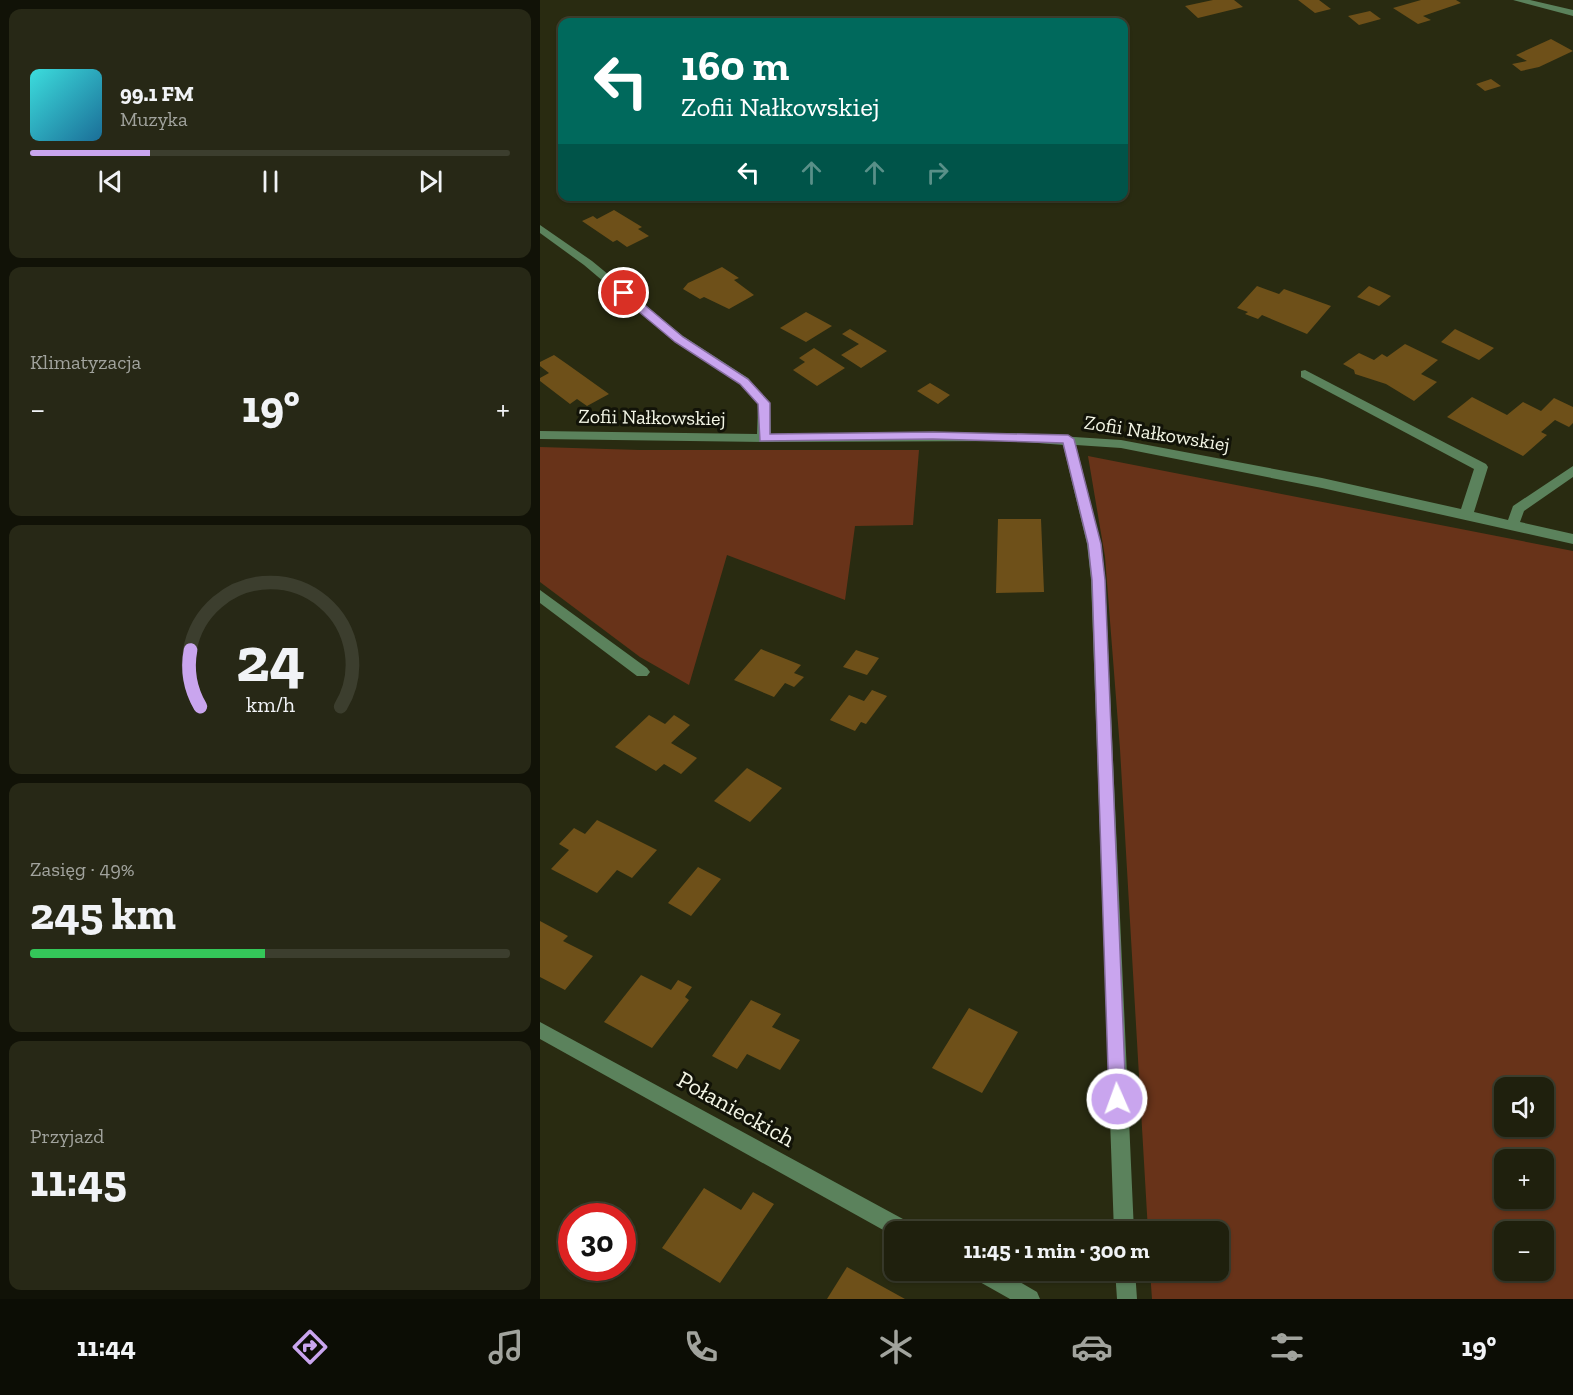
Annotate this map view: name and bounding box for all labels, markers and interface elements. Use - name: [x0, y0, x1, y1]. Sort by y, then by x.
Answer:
- text: 160 m: [681, 40, 789, 91]
- icon: left: [582, 42, 660, 120]
- text: 99.1 FM: [120, 80, 194, 107]
- text: Zofii Nałkowskiej: [681, 91, 880, 123]
- text: Muzyka: [120, 107, 188, 131]
- icon: left: [732, 156, 765, 189]
- icon: ahead: [795, 156, 828, 189]
- icon: ahead: [858, 156, 891, 189]
- icon: right: [921, 156, 954, 189]
- icon: previous: [94, 165, 127, 198]
- icon: pause: [254, 165, 287, 198]
- icon: next: [414, 165, 447, 198]
- pin: [598, 267, 649, 318]
- icon: arrive: [607, 276, 640, 309]
- text: Klimatyzacja: [30, 350, 141, 374]
- text: 19°: [242, 380, 300, 434]
- text: −: [30, 389, 45, 428]
- text: +: [496, 389, 510, 428]
- street label: Zofii Nałkowskiej: [578, 404, 726, 430]
- street label: Zofii Nałkowskiej: [1082, 410, 1232, 456]
- text: 24: [235, 622, 305, 697]
- text: km/h: [246, 692, 294, 717]
- text: Zasięg · 49%: [30, 857, 135, 881]
- text: 245 km: [30, 887, 176, 941]
- street label: Połanieckich: [672, 1064, 801, 1153]
- position arrow: [1085, 1067, 1149, 1131]
- map controls: [1494, 1077, 1554, 1281]
- button: sound: [1494, 1077, 1554, 1137]
- text: Przyjazd: [30, 1124, 104, 1148]
- button: +: [1494, 1149, 1554, 1209]
- text: 11:45: [30, 1154, 127, 1208]
- speed limit sign: 30: [558, 1203, 636, 1281]
- button: −: [1494, 1221, 1554, 1281]
- text: 11:45 · 1 min · 300 m: [963, 1237, 1150, 1264]
- icon: directions: [289, 1326, 331, 1368]
- icon: music: [485, 1326, 527, 1368]
- icon: phone: [680, 1326, 722, 1368]
- icon: climate: [875, 1326, 917, 1368]
- icon: car: [1071, 1326, 1113, 1368]
- icon: filters: [1266, 1326, 1308, 1368]
- text: 11:44: [77, 1331, 136, 1363]
- text: 19°: [1461, 1331, 1496, 1363]

